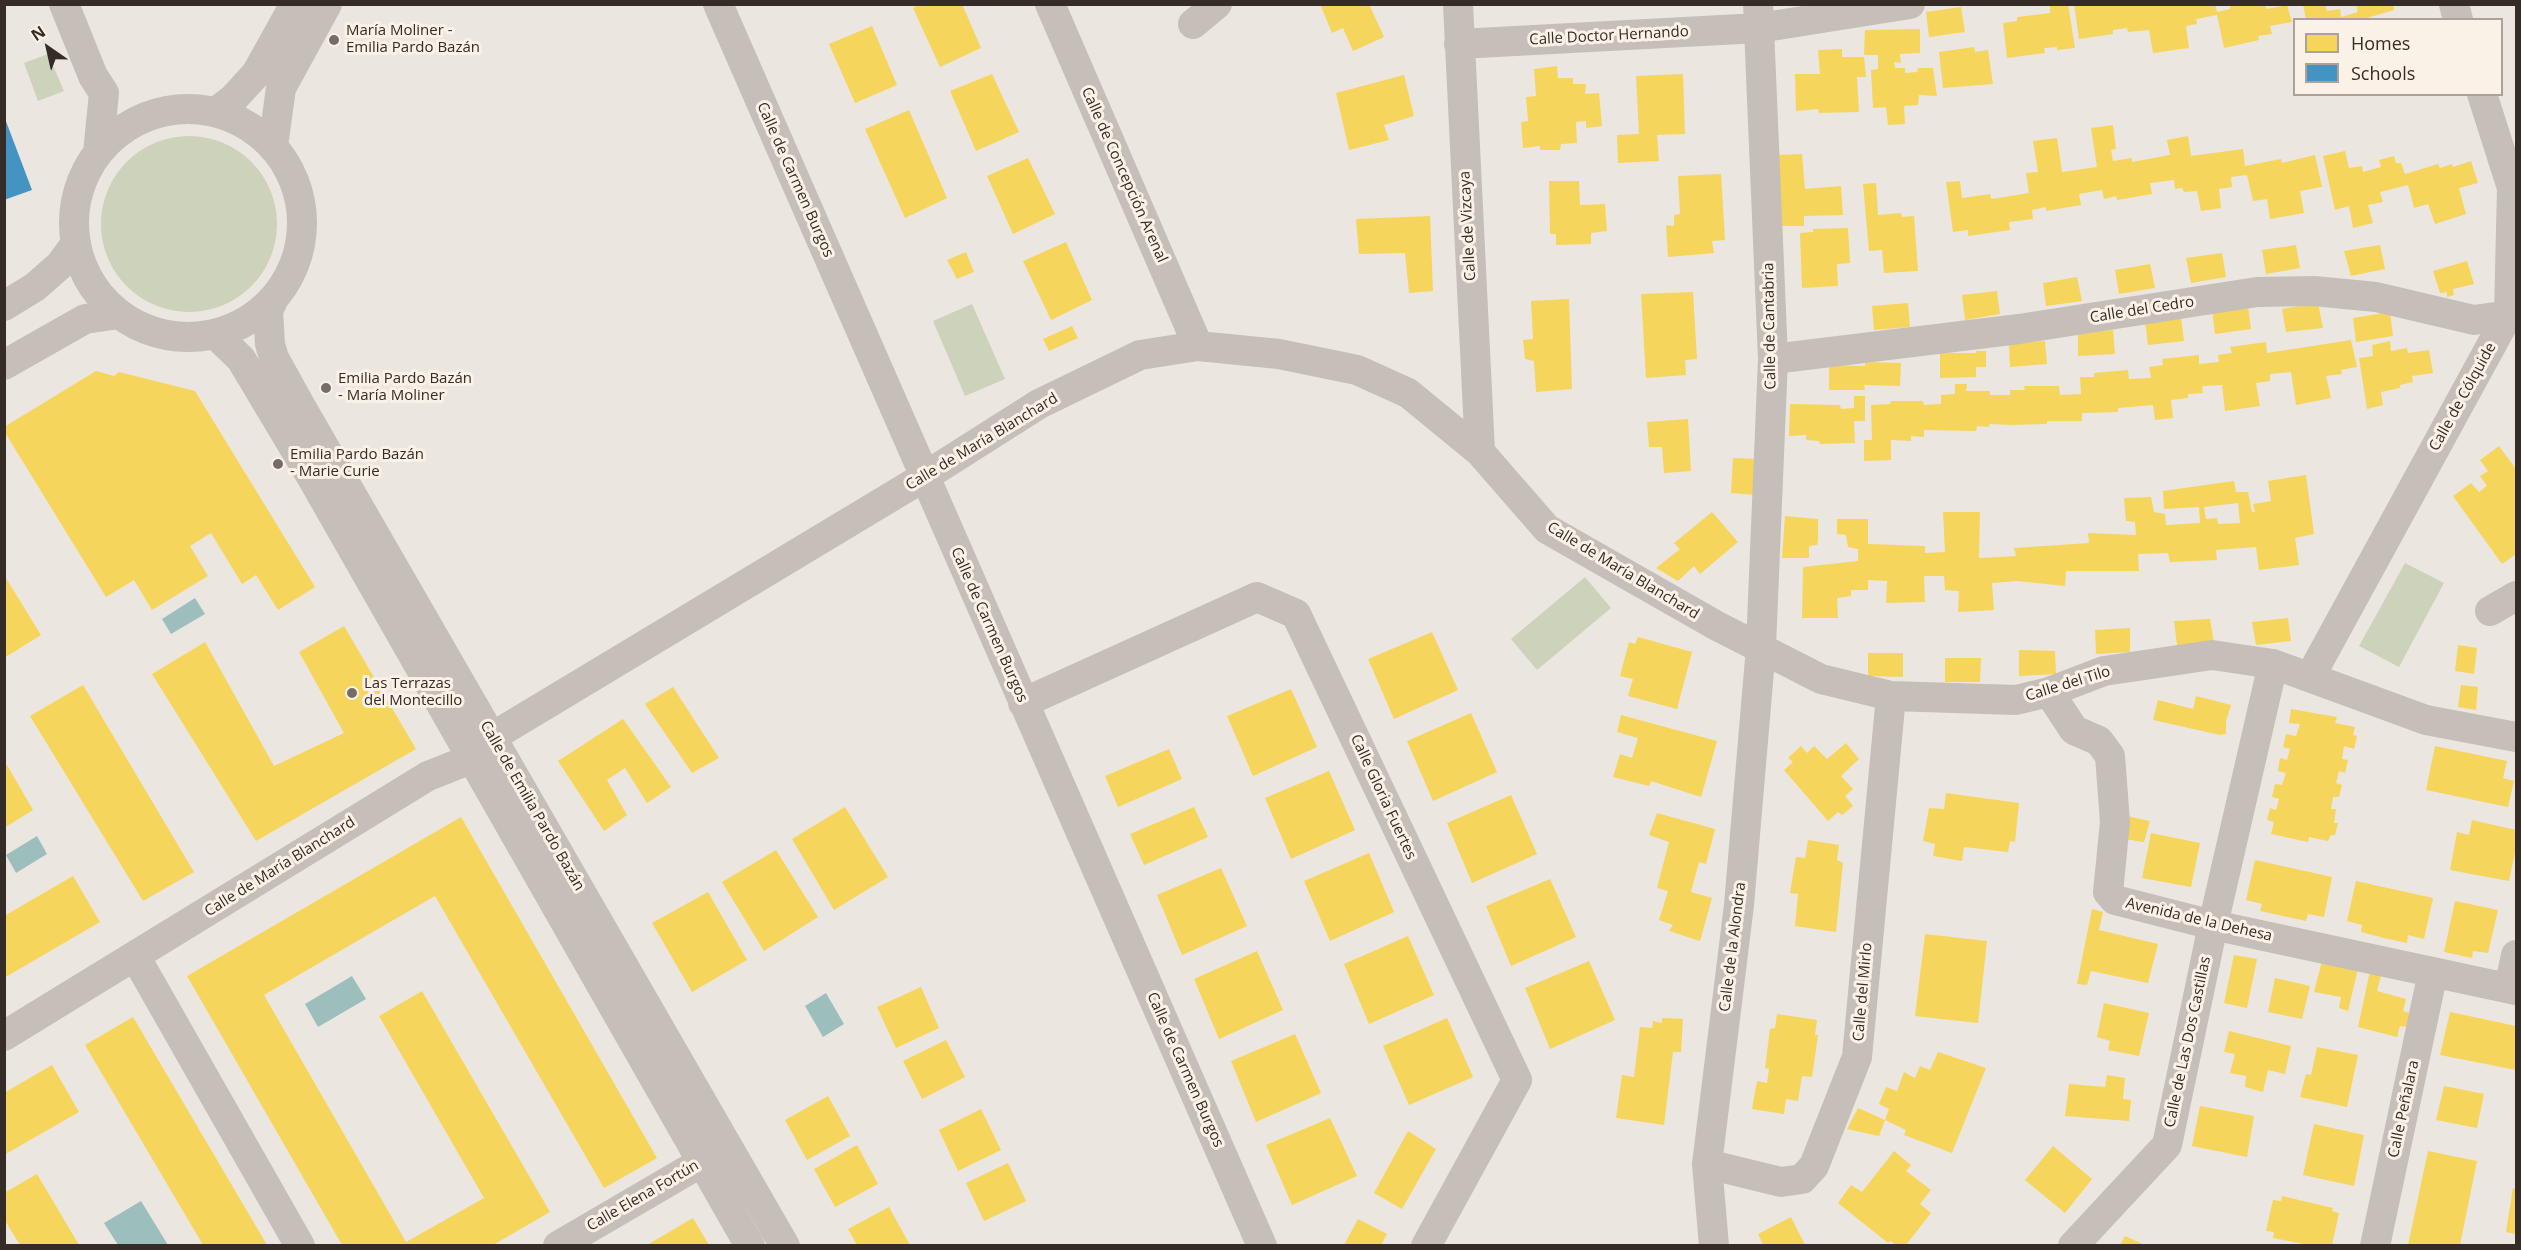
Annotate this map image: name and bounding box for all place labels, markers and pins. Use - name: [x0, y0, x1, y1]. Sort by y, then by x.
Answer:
- place label: María Moliner - Emilia Pardo Bazán: [346, 22, 480, 57]
- marker: María Moliner - Emilia Pardo Bazán: [327, 33, 341, 47]
- place label: Emilia Pardo Bazán - María Moliner: [338, 370, 472, 405]
- marker: Emilia Pardo Bazán - María Moliner: [319, 381, 333, 395]
- place label: Emilia Pardo Bazán - Marie Curie: [290, 446, 424, 481]
- marker: Emilia Pardo Bazán - Marie Curie: [271, 457, 285, 471]
- place label: Las Terrazas del Montecillo: [364, 675, 462, 710]
- marker: Las Terrazas del Montecillo: [345, 686, 359, 700]

